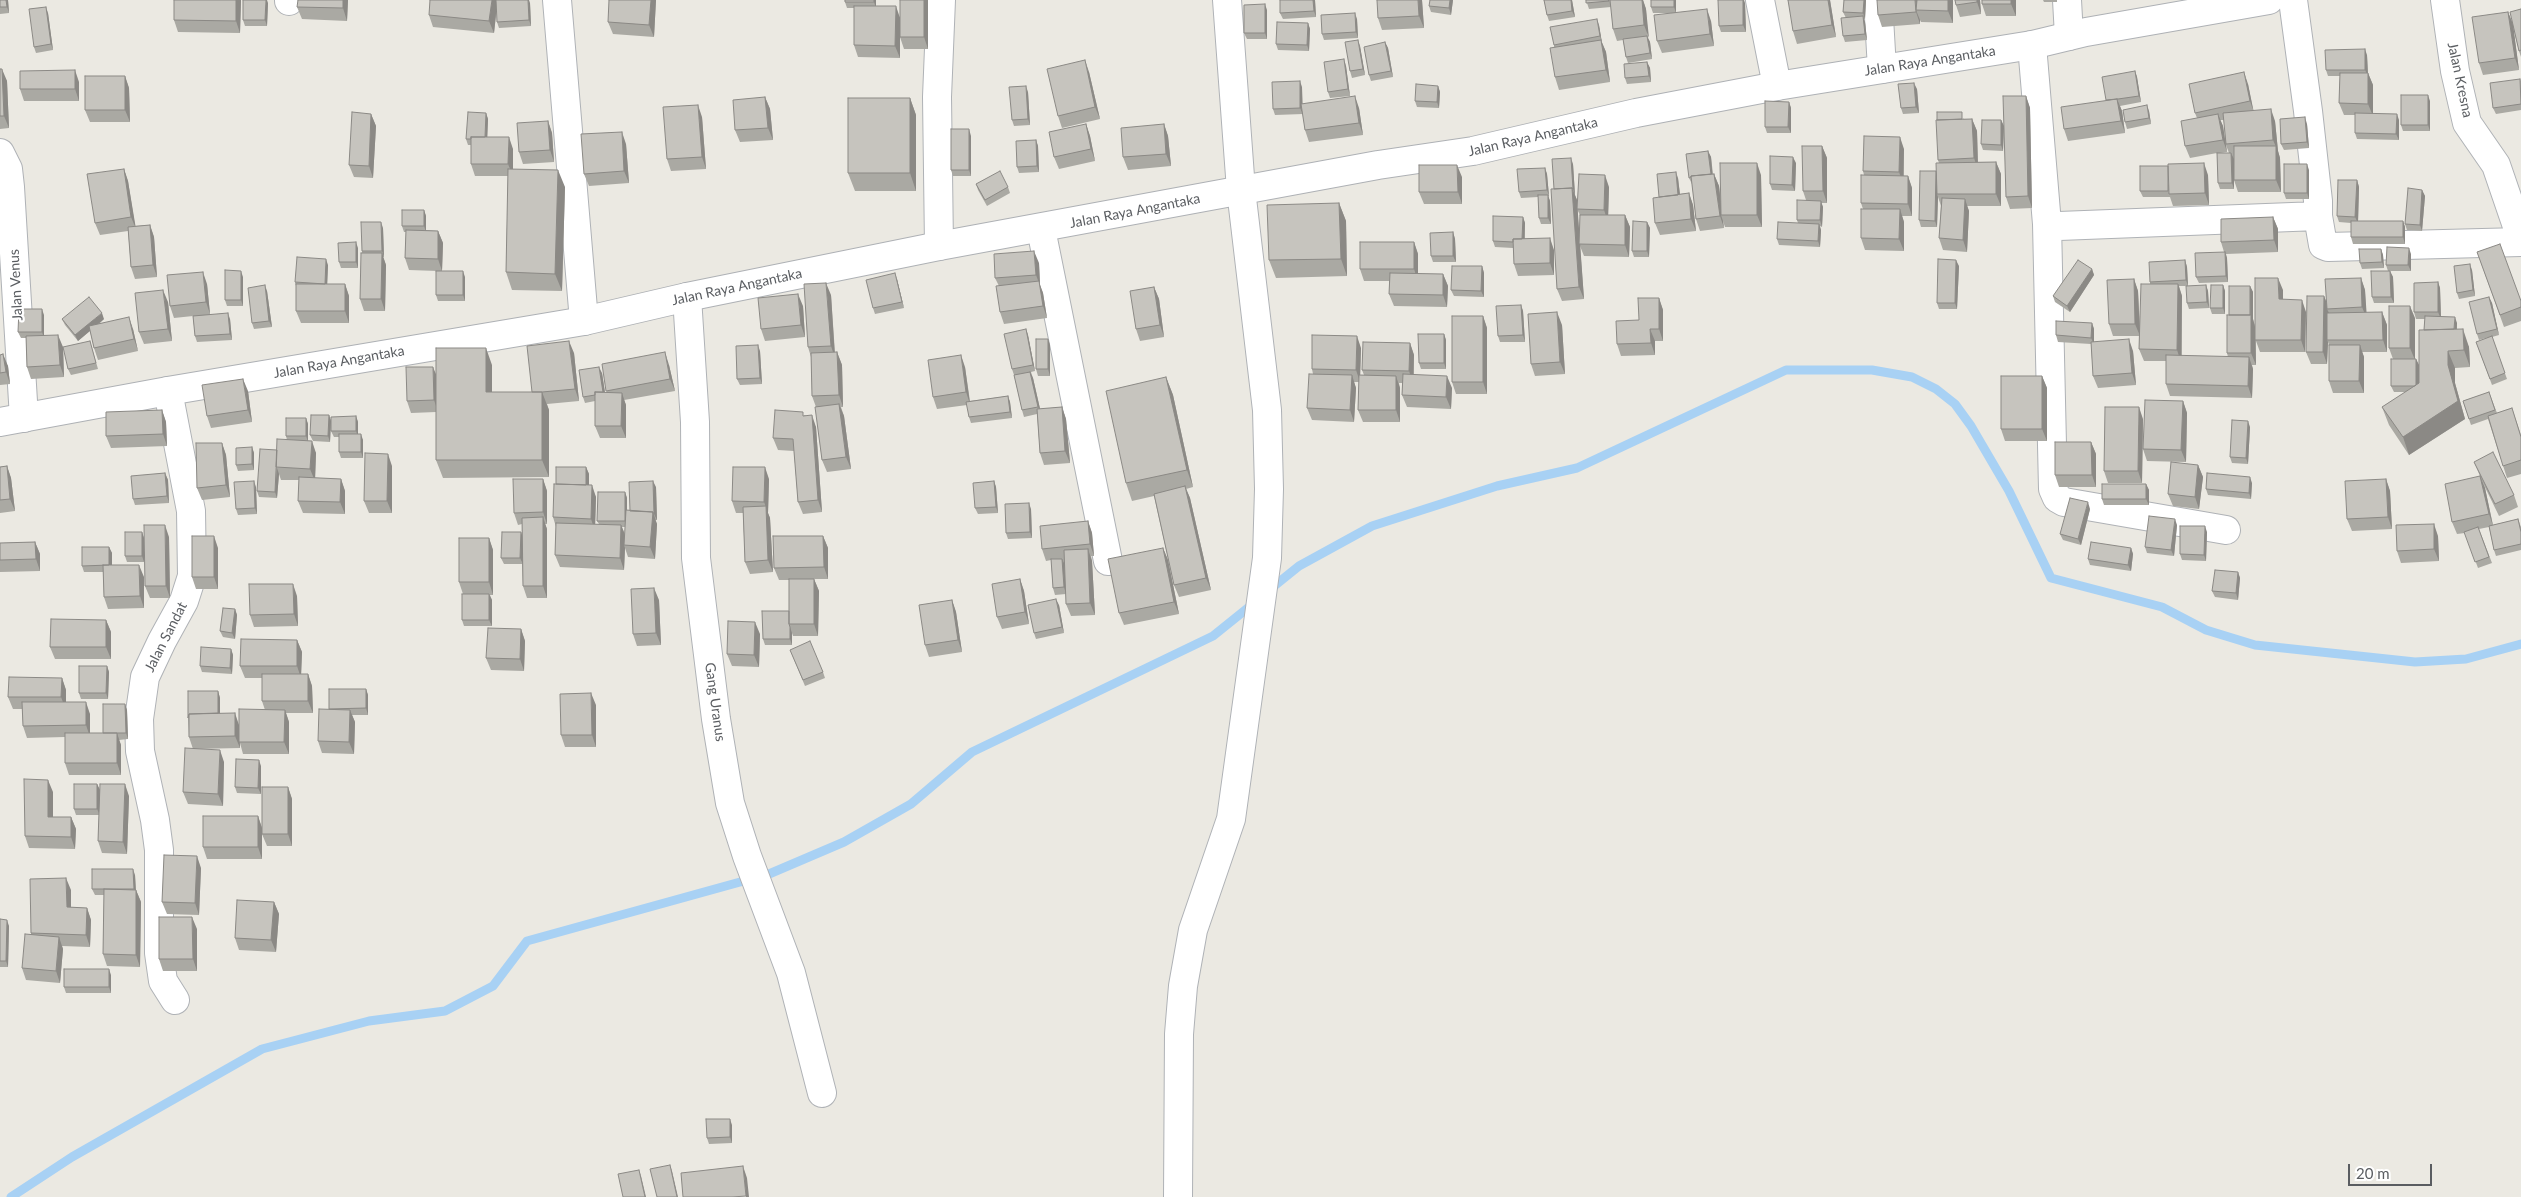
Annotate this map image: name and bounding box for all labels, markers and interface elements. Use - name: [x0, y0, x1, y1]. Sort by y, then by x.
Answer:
- street label: Jalan Kresna: [2444, 41, 2476, 119]
- street label: Jalan Raya Angantaka: [1863, 42, 1997, 80]
- street label: Jalan Raya Angantaka: [1467, 114, 1599, 160]
- street label: Jalan Raya Angantaka: [1068, 190, 1202, 232]
- street label: Jalan Venus: [6, 249, 26, 321]
- street label: Jalan Raya Angantaka: [670, 265, 804, 309]
- street label: Jalan Raya Angantaka: [272, 342, 406, 382]
- street label: Jalan Sandat: [141, 599, 191, 675]
- street label: Gang Uranus: [701, 661, 729, 743]
- scale bar: [2351, 1154, 2435, 1186]
- text: 20 m: [2356, 1164, 2390, 1182]

